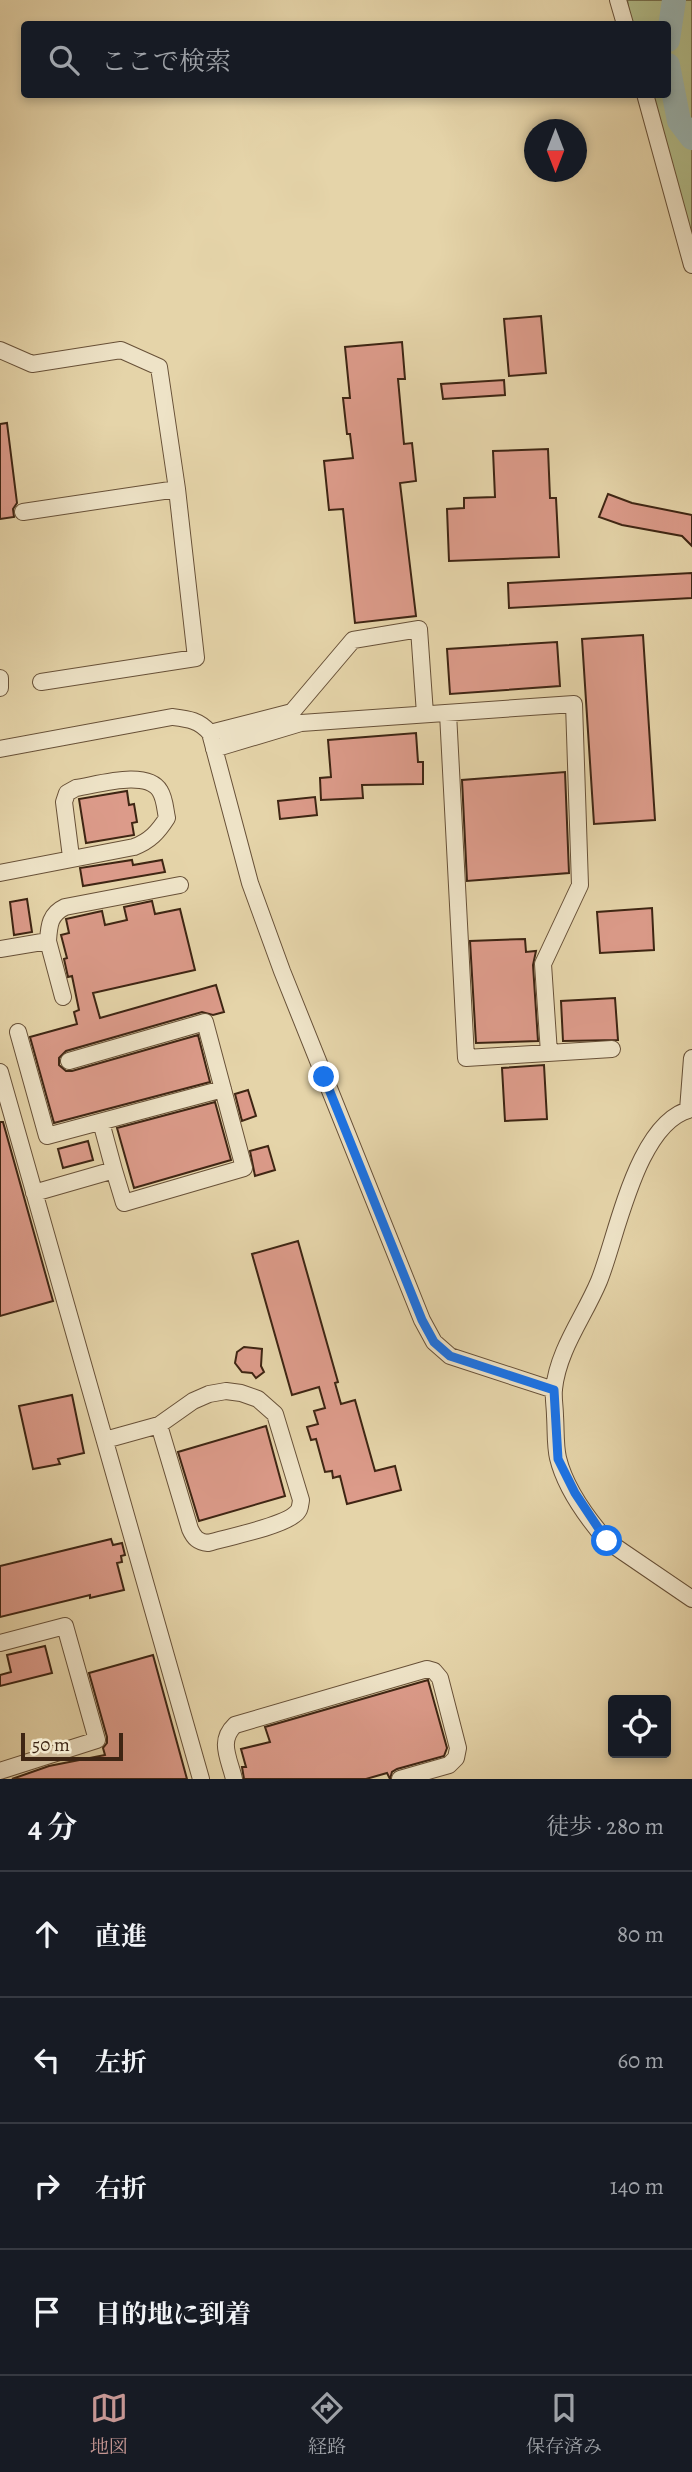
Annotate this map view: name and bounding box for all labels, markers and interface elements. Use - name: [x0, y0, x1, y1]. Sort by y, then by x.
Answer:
- search box: [21, 21, 671, 98]
- icon: search: [45, 41, 83, 79]
- text: ここで検索: [101, 44, 231, 79]
- north arrow: [524, 119, 587, 182]
- route end: [308, 1061, 339, 1092]
- route start: [591, 1525, 622, 1556]
- map controls: [608, 1695, 671, 1758]
- button: locate: [608, 1695, 671, 1758]
- scale bar: [21, 1730, 122, 1762]
- text: 50 m: [32, 1732, 70, 1758]
- text: 4 分: [28, 1807, 77, 1847]
- text: 徒歩 · 280 m: [546, 1811, 664, 1842]
- icon: ahead: [28, 1915, 66, 1953]
- text: 直進: [95, 1919, 147, 1954]
- text: 80 m: [617, 1919, 664, 1950]
- icon: left: [28, 2041, 66, 2079]
- text: 左折: [95, 2045, 147, 2080]
- text: 60 m: [617, 2045, 664, 2076]
- icon: right: [28, 2167, 66, 2205]
- text: 右折: [95, 2171, 147, 2206]
- text: 140 m: [610, 2171, 664, 2202]
- icon: arrive: [28, 2293, 66, 2331]
- text: 目的地に到着: [95, 2297, 251, 2332]
- tab: 地図: [90, 2389, 128, 2460]
- tab: 経路: [308, 2389, 346, 2460]
- tab: 保存済み: [526, 2389, 602, 2460]

